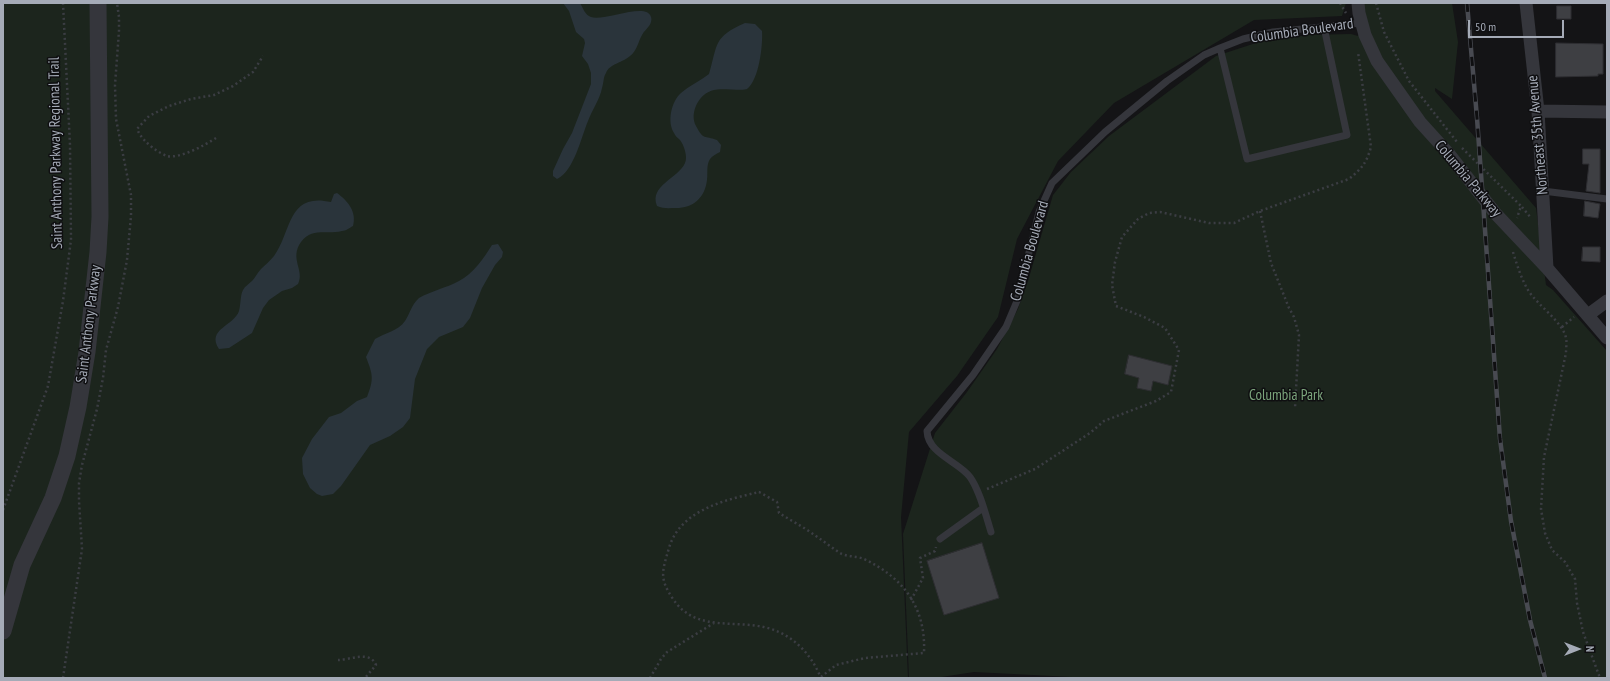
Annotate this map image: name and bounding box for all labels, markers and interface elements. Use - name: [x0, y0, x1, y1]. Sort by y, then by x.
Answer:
- scale bar: [1470, 12, 1566, 38]
- street label: Columbia Boulevard: [1249, 15, 1355, 47]
- text: 50 m: [1475, 19, 1496, 34]
- street label: Saint Anthony Parkway Regional Trail: [45, 57, 67, 249]
- street label: Northeast 35th Avenue: [1524, 75, 1552, 195]
- street label: Columbia Parkway: [1431, 137, 1505, 221]
- street label: Columbia Boulevard: [1007, 199, 1053, 303]
- street label: Saint Anthony Parkway: [73, 264, 105, 384]
- park label: Columbia Park: [1249, 387, 1323, 405]
- north arrow: [1558, 629, 1598, 669]
- text: N: [1583, 646, 1597, 652]

